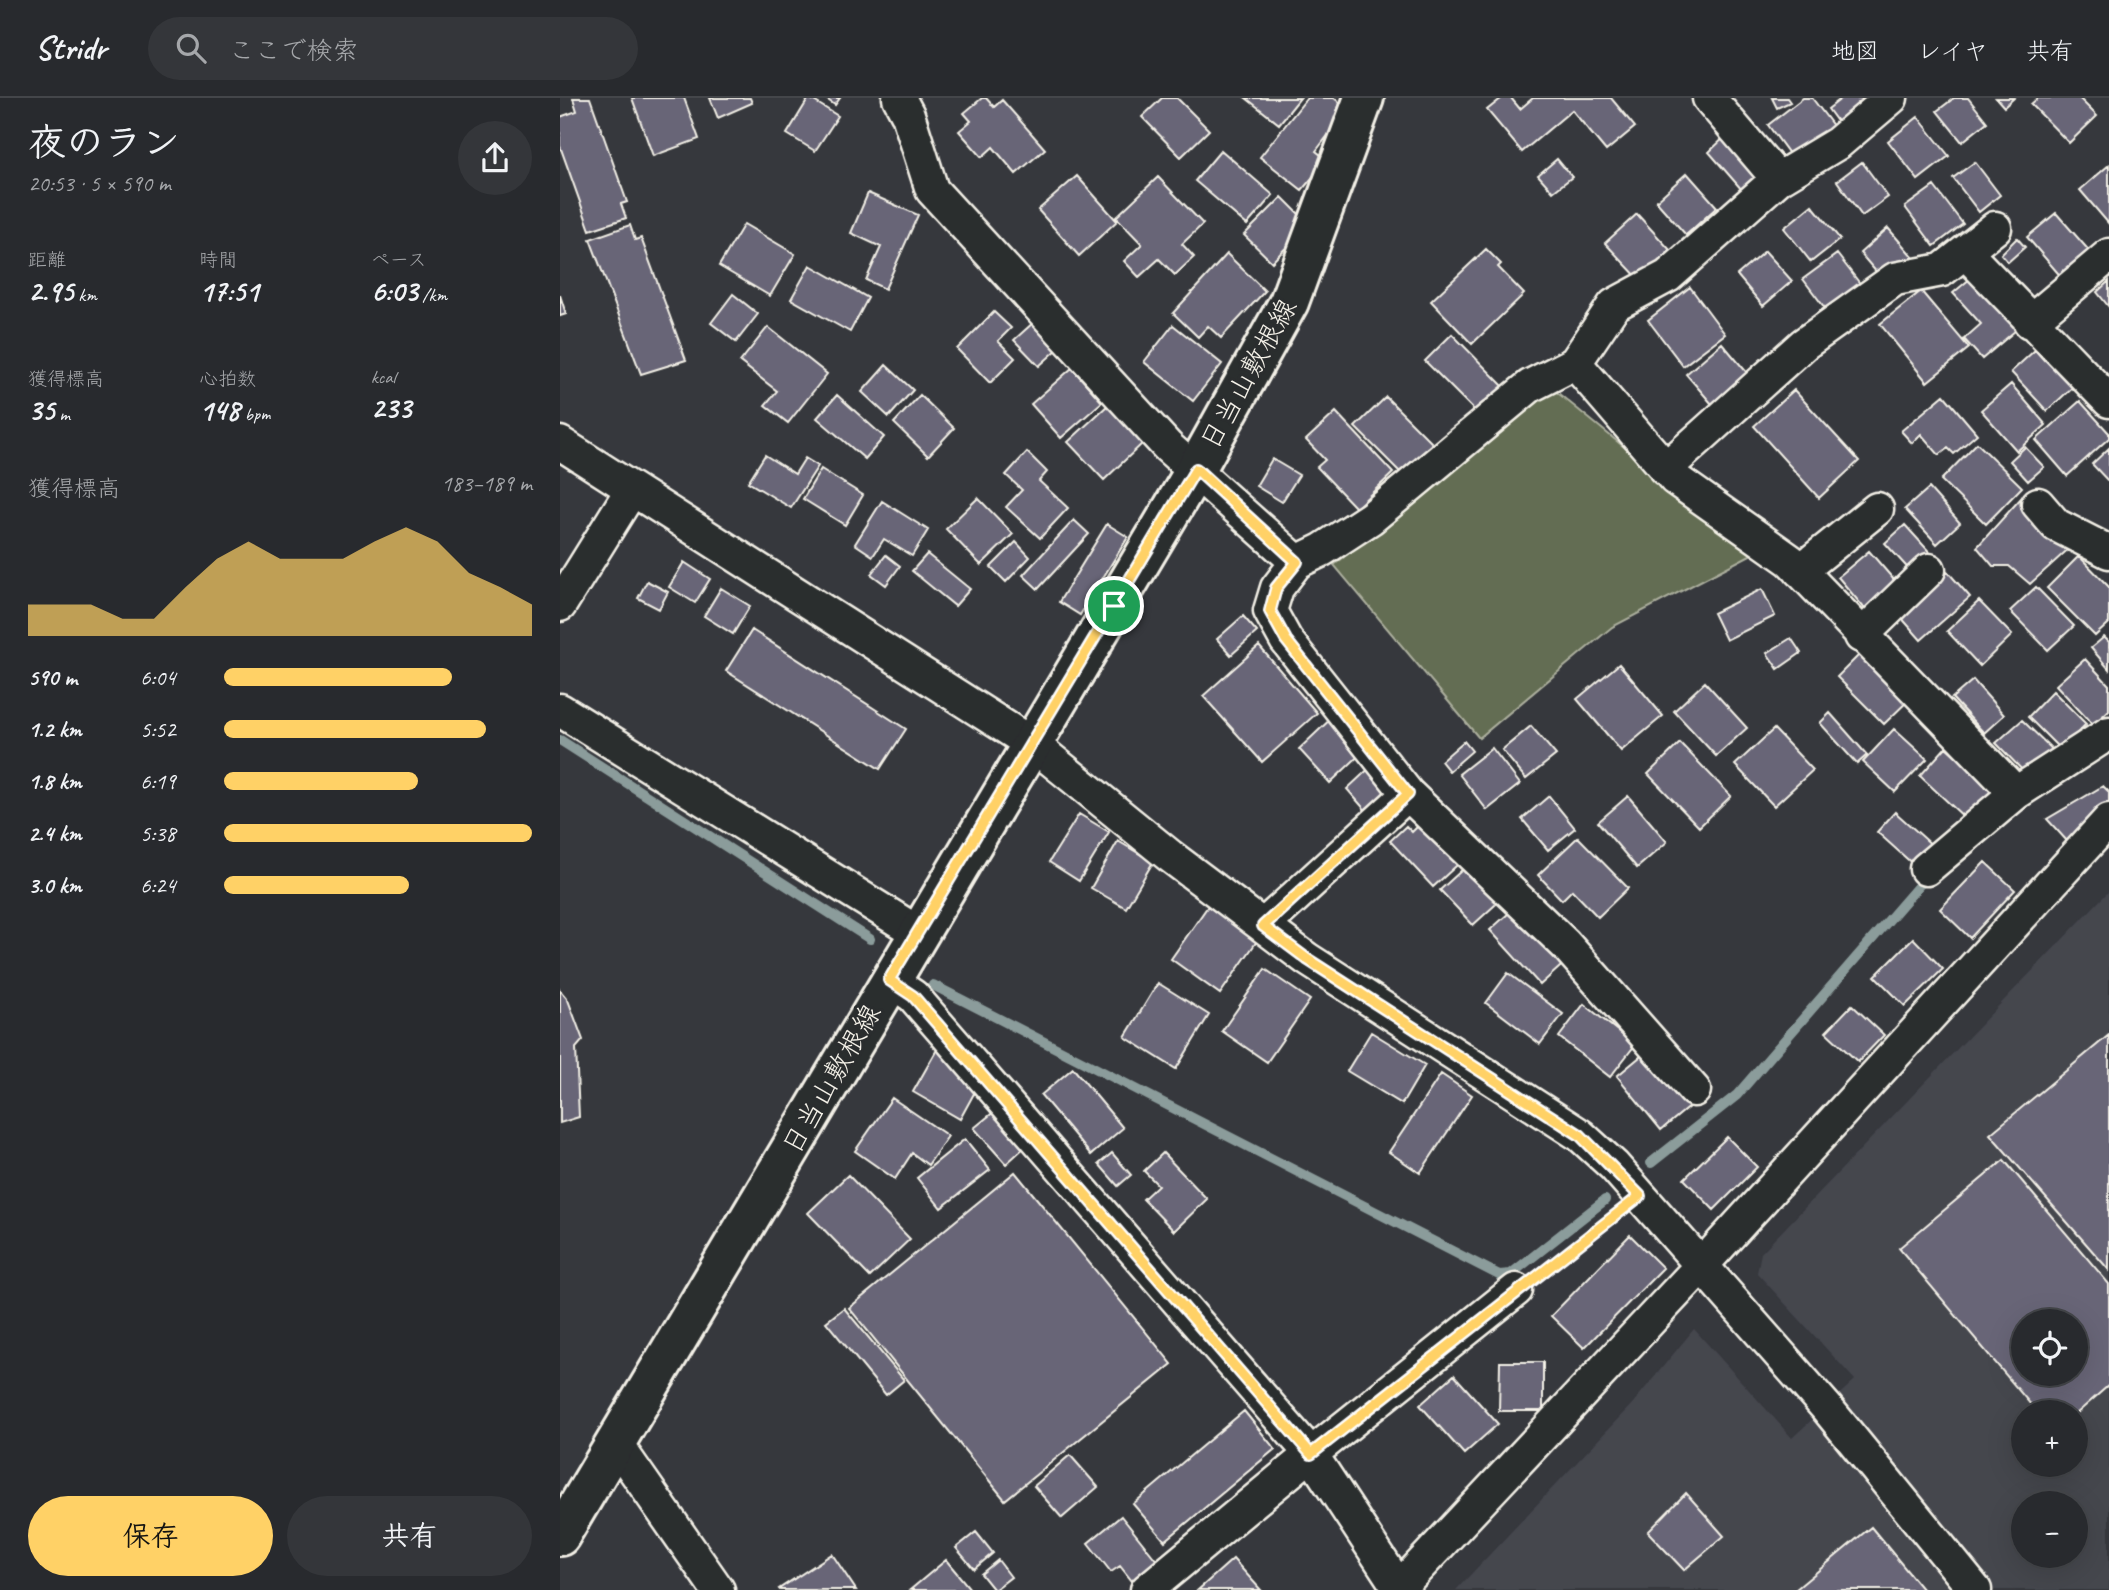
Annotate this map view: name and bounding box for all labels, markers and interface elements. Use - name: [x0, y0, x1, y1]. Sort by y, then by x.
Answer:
- search box: [148, 17, 638, 80]
- text: Stridr: [35, 27, 106, 69]
- icon: search: [172, 29, 210, 67]
- text: ここで検索: [228, 34, 358, 67]
- text: 地図: [1831, 36, 1879, 66]
- text: レイヤ: [1917, 36, 1988, 66]
- text: 共有: [2026, 36, 2074, 66]
- text: 夜のラン: [28, 119, 180, 166]
- button: share: [458, 121, 532, 195]
- text: 20:53 · 5 × 590 m: [28, 169, 171, 198]
- text: 距離: [28, 248, 66, 272]
- text: 時間: [199, 248, 237, 272]
- text: ペース: [371, 248, 427, 272]
- text: 2.95: [28, 272, 74, 310]
- text: 17:51: [199, 272, 259, 310]
- text: 6:03: [371, 272, 418, 310]
- text: km: [74, 283, 97, 307]
- text: /km: [418, 283, 447, 307]
- street label: 日当山敷根線: [1192, 292, 1304, 456]
- text: kcal: [371, 365, 396, 389]
- text: 獲得標高: [28, 367, 104, 391]
- text: 心拍数: [199, 367, 256, 391]
- text: 233: [371, 389, 411, 427]
- text: 35: [28, 391, 55, 429]
- text: 148: [199, 391, 240, 429]
- text: m: [55, 402, 70, 426]
- text: bpm: [240, 402, 271, 426]
- text: 183–189 m: [441, 469, 532, 498]
- text: 獲得標高: [28, 474, 120, 503]
- pin: [1084, 576, 1144, 636]
- icon: arrive: [1095, 587, 1133, 625]
- text: 590 m: [28, 663, 77, 692]
- text: 6:04: [140, 663, 176, 692]
- text: 1.2 km: [28, 715, 82, 744]
- text: 5:52: [140, 715, 176, 744]
- text: 1.8 km: [28, 767, 82, 796]
- text: 6:19: [140, 767, 176, 796]
- text: 2.4 km: [28, 819, 82, 848]
- text: 5:38: [140, 819, 176, 848]
- text: 3.0 km: [28, 871, 82, 900]
- text: 6:24: [140, 871, 176, 900]
- street label: 日当山敷根線: [774, 997, 888, 1161]
- map controls: [2011, 1309, 2088, 1568]
- button: locate: [2011, 1309, 2088, 1386]
- button: +: [2011, 1400, 2088, 1477]
- button: −: [2011, 1491, 2088, 1568]
- button: 保存: [28, 1496, 273, 1576]
- button: 共有: [287, 1496, 532, 1576]

